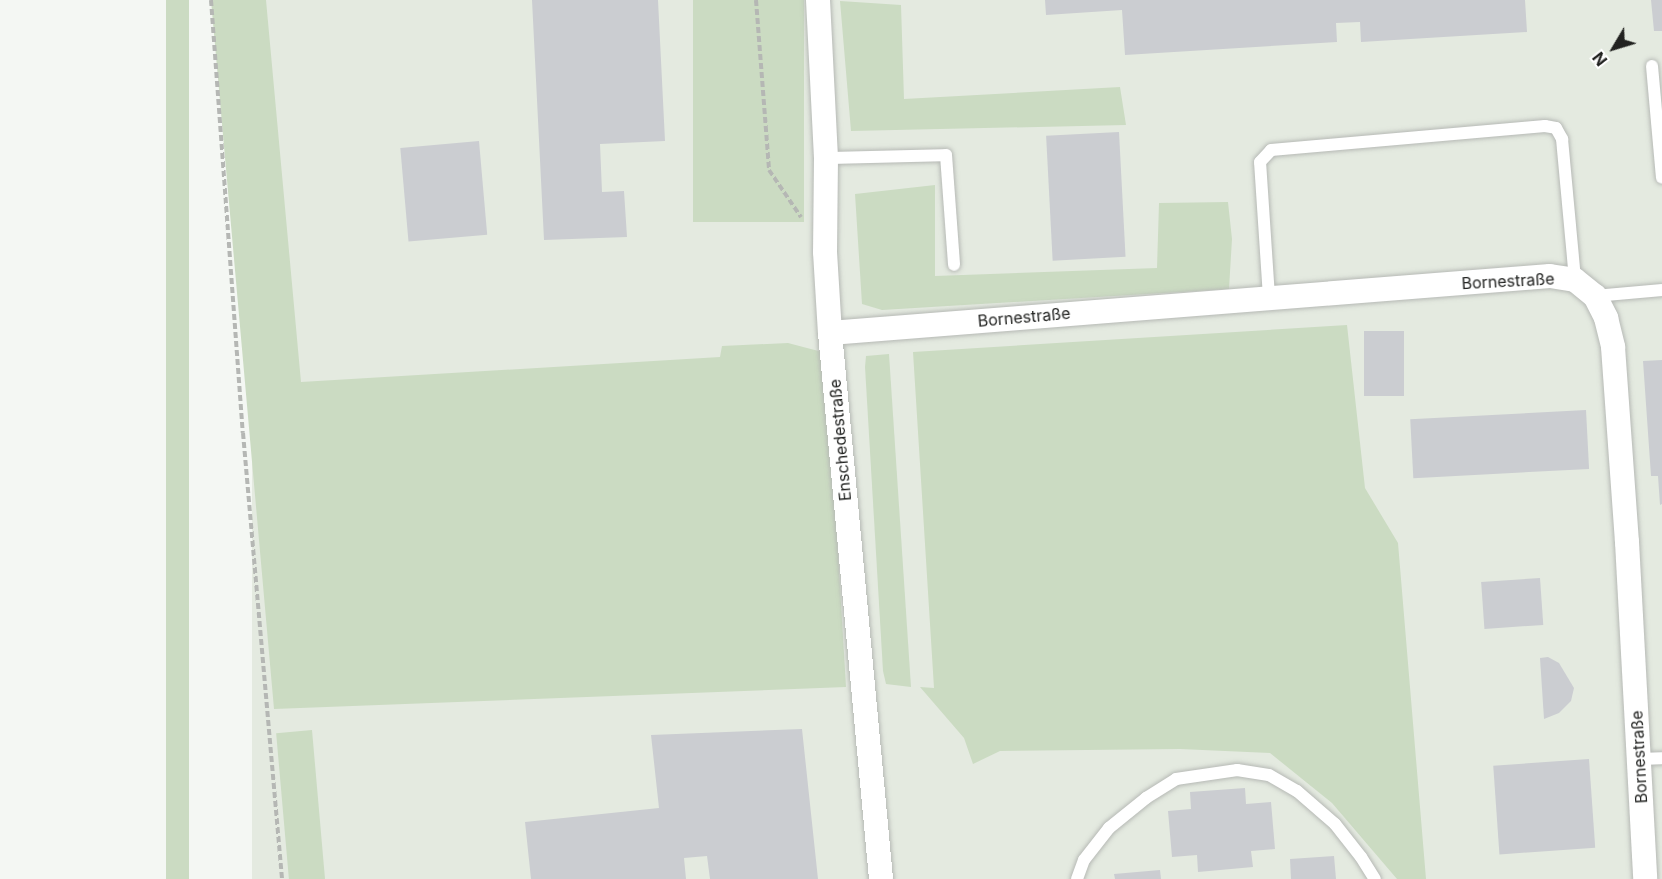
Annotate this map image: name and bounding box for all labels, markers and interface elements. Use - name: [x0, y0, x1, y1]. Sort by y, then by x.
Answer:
- north arrow: [1584, 18, 1644, 78]
- text: N: [1588, 48, 1611, 70]
- street label: Bornestraße: [1461, 269, 1555, 293]
- street label: Bornestraße: [977, 303, 1071, 331]
- street label: Enschedestraße: [825, 378, 855, 502]
- street label: Bornestraße: [1627, 710, 1651, 804]

